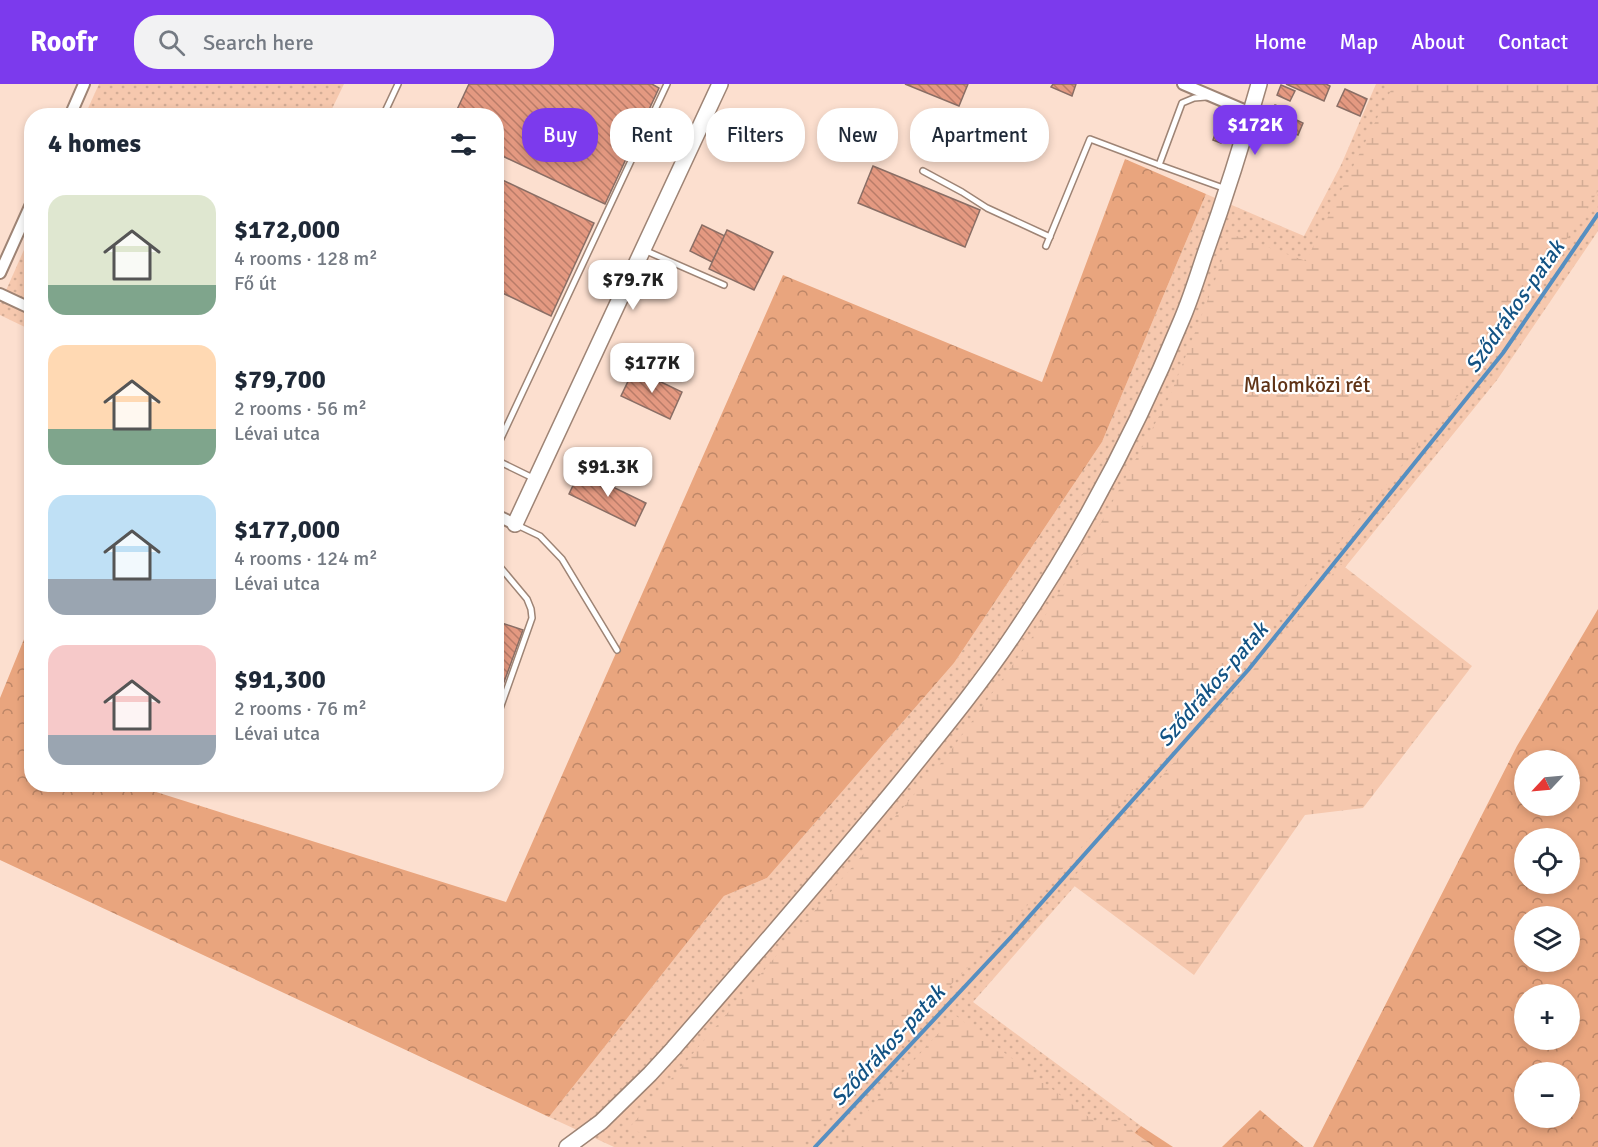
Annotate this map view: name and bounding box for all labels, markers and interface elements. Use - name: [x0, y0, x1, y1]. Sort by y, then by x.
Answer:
- search box: [134, 15, 554, 69]
- text: Roofr: [30, 25, 98, 59]
- icon: search: [155, 26, 188, 59]
- text: Search here: [203, 29, 314, 56]
- text: Home: [1254, 29, 1307, 55]
- text: Map: [1340, 29, 1378, 55]
- text: About: [1411, 29, 1465, 55]
- text: Contact: [1498, 29, 1568, 55]
- pin: $172K: [1213, 105, 1297, 156]
- chip: Buy: [522, 108, 598, 162]
- chip: Rent: [610, 108, 694, 162]
- chip: Filters: [706, 108, 805, 162]
- chip: New: [817, 108, 898, 162]
- chip: Apartment: [910, 108, 1049, 162]
- text: $172K: [1227, 112, 1283, 137]
- text: 4 homes: [48, 128, 141, 160]
- icon: filters: [447, 128, 480, 161]
- text: $172,000: [234, 214, 340, 246]
- icon: home: [96, 219, 168, 291]
- water label: Sződrákos-patak: [1459, 233, 1571, 378]
- text: 4 rooms · 128 m²: [234, 246, 378, 271]
- pin: $79.7K: [584, 260, 682, 311]
- text: $79.7K: [602, 267, 664, 292]
- text: Fő út: [234, 271, 277, 296]
- pin: $177K: [610, 343, 694, 394]
- text: $177K: [624, 350, 680, 375]
- text: $79,700: [234, 364, 326, 396]
- icon: home: [96, 369, 168, 441]
- park label: Malomközi rét: [1244, 372, 1370, 398]
- text: 2 rooms · 56 m²: [234, 396, 367, 421]
- text: Lévai utca: [234, 421, 320, 446]
- pin: $91.3K: [559, 447, 657, 498]
- text: $91.3K: [577, 454, 639, 479]
- text: $177,000: [234, 514, 340, 546]
- icon: home: [96, 519, 168, 591]
- text: 4 rooms · 124 m²: [234, 546, 378, 571]
- text: Lévai utca: [234, 571, 320, 596]
- water label: Sződrákos-patak: [1151, 615, 1275, 752]
- text: $91,300: [234, 664, 326, 696]
- icon: home: [96, 669, 168, 741]
- text: 2 rooms · 76 m²: [234, 696, 367, 721]
- text: Lévai utca: [234, 721, 320, 746]
- north arrow: [1514, 750, 1580, 816]
- map controls: [1514, 750, 1580, 1128]
- button: locate: [1514, 828, 1580, 894]
- button: layers: [1514, 906, 1580, 972]
- water label: Sződrákos-patak: [824, 978, 952, 1111]
- button: +: [1514, 984, 1580, 1050]
- button: −: [1514, 1062, 1580, 1128]

